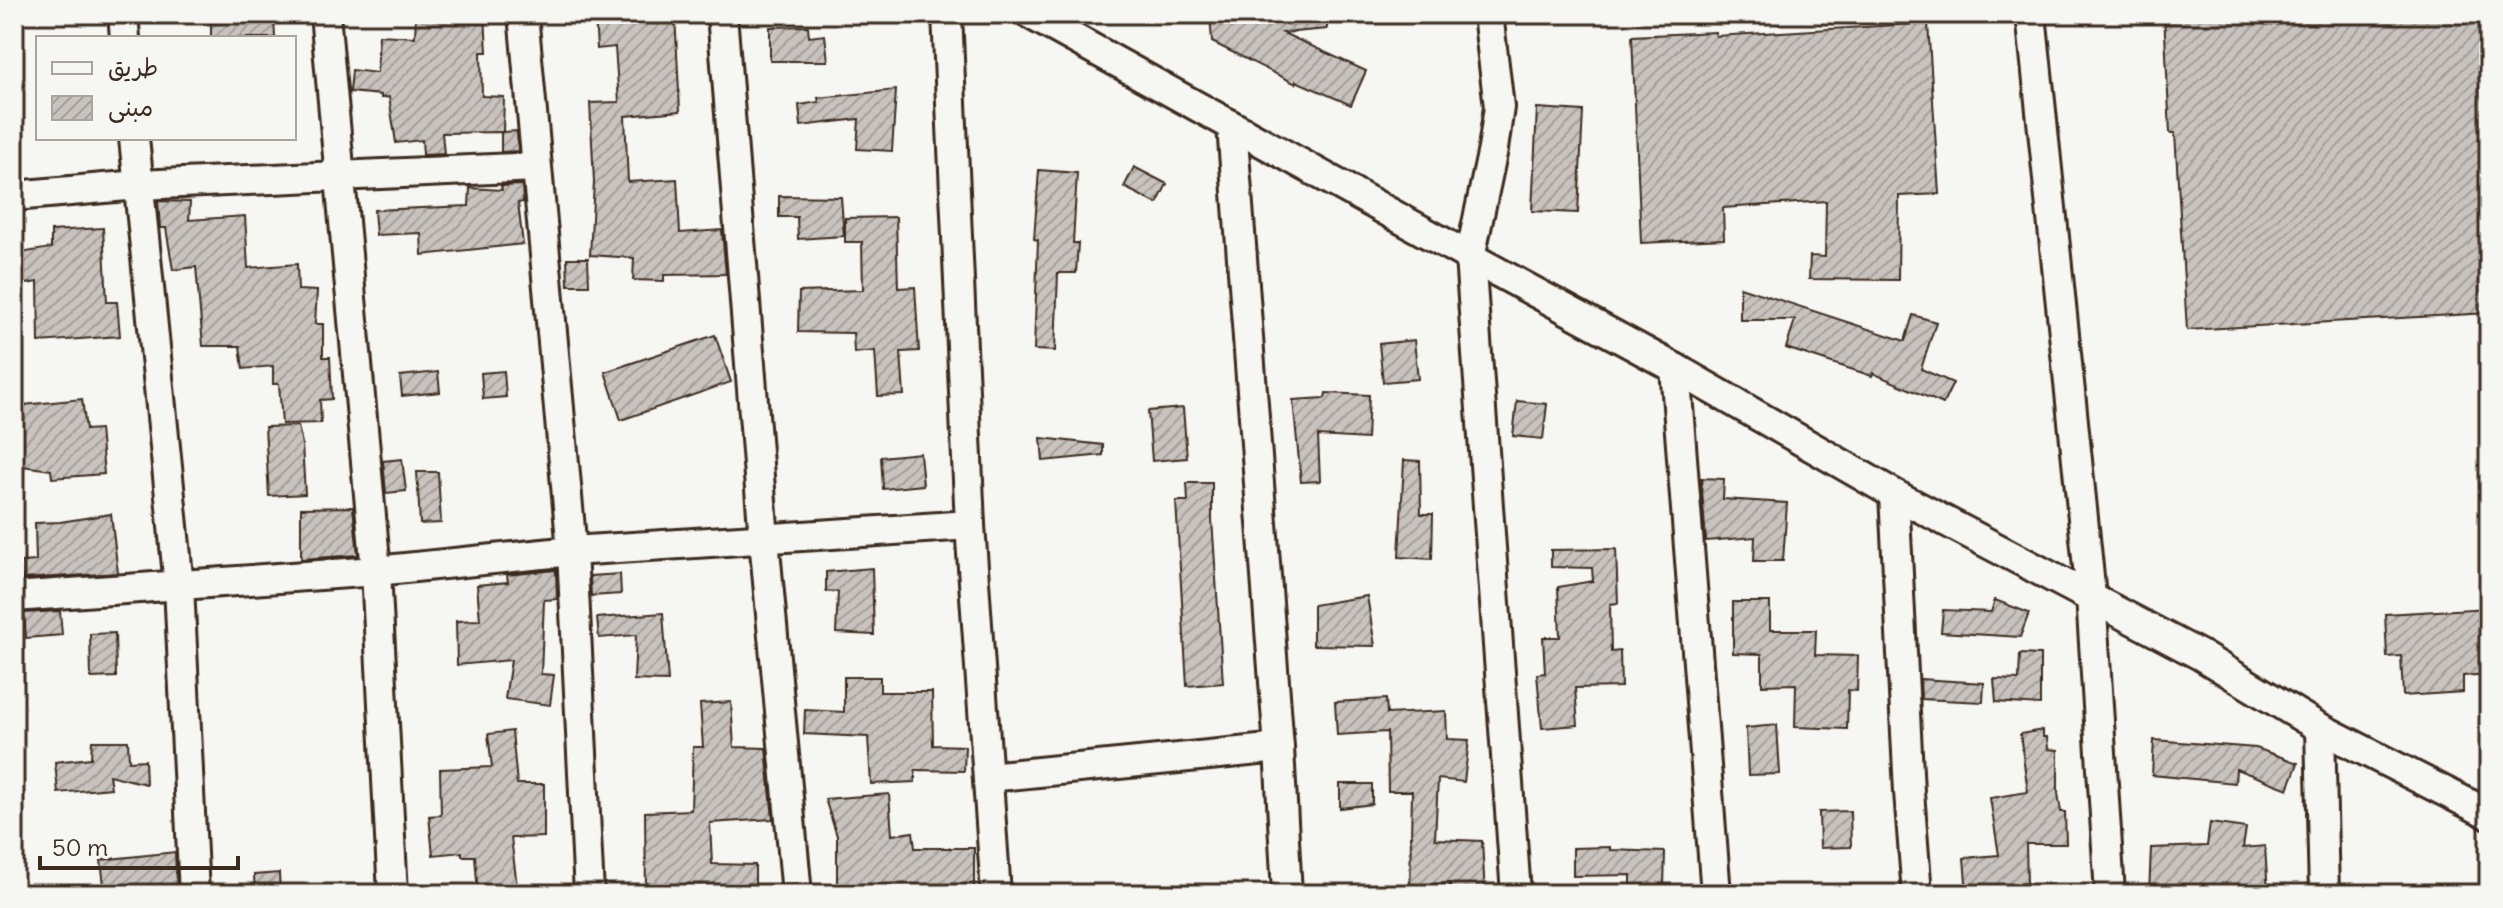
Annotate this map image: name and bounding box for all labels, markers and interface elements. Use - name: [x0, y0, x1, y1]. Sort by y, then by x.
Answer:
- legend: [36, 36, 296, 140]
- text: طريق: [108, 52, 158, 82]
- text: مبنى: [108, 92, 153, 123]
- scale bar: [40, 820, 238, 870]
- text: 50 m: [52, 832, 108, 862]

